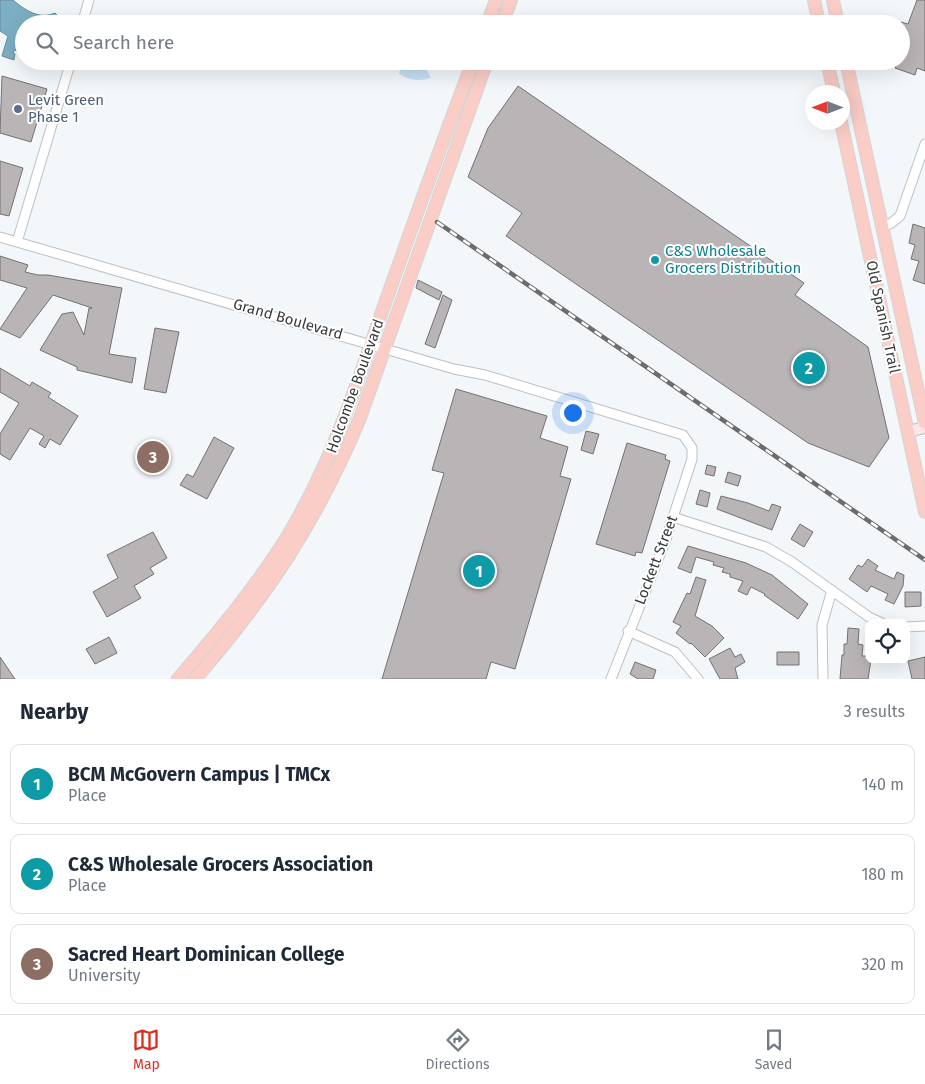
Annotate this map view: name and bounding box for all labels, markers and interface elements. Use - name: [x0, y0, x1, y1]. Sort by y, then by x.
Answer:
- search box: [15, 15, 910, 70]
- icon: search: [33, 29, 61, 57]
- text: Search here: [73, 31, 174, 54]
- north arrow: [805, 85, 850, 130]
- place label: Levit Green Phase 1: [28, 91, 104, 126]
- marker: Levit Green Phase 1: [12, 103, 24, 115]
- place label: C&S Wholesale Grocers Distribution: [665, 242, 801, 277]
- marker: C&S Wholesale Grocers Distribution: [649, 254, 661, 266]
- street label: Old Spanish Trail: [862, 259, 904, 376]
- street label: Grand Boulevard: [231, 295, 345, 343]
- street label: Holcombe Boulevard: [322, 316, 388, 456]
- pin: 2: [793, 349, 825, 387]
- your location: [560, 400, 586, 426]
- pin: 3: [137, 438, 169, 476]
- street label: Lockett Street: [631, 512, 681, 607]
- pin: 1: [463, 552, 495, 590]
- map controls: [865, 619, 910, 664]
- button: locate: [865, 619, 910, 664]
- text: Nearby: [20, 699, 88, 725]
- text: 3 results: [844, 702, 905, 721]
- text: BCM McGovern Campus | TMCx: [68, 763, 330, 786]
- text: 1: [33, 775, 41, 794]
- text: 140 m: [862, 775, 904, 794]
- text: Place: [68, 786, 107, 805]
- text: C&S Wholesale Grocers Association: [68, 853, 373, 876]
- text: 2: [33, 865, 41, 884]
- text: 180 m: [861, 865, 904, 884]
- text: Place: [68, 876, 107, 895]
- text: Sacred Heart Dominican College: [68, 943, 345, 966]
- text: 3: [33, 955, 41, 974]
- text: 320 m: [861, 955, 904, 974]
- text: University: [68, 966, 141, 985]
- tab: Map: [132, 1026, 160, 1073]
- tab: Directions: [425, 1026, 490, 1073]
- tab: Saved: [755, 1026, 793, 1073]

